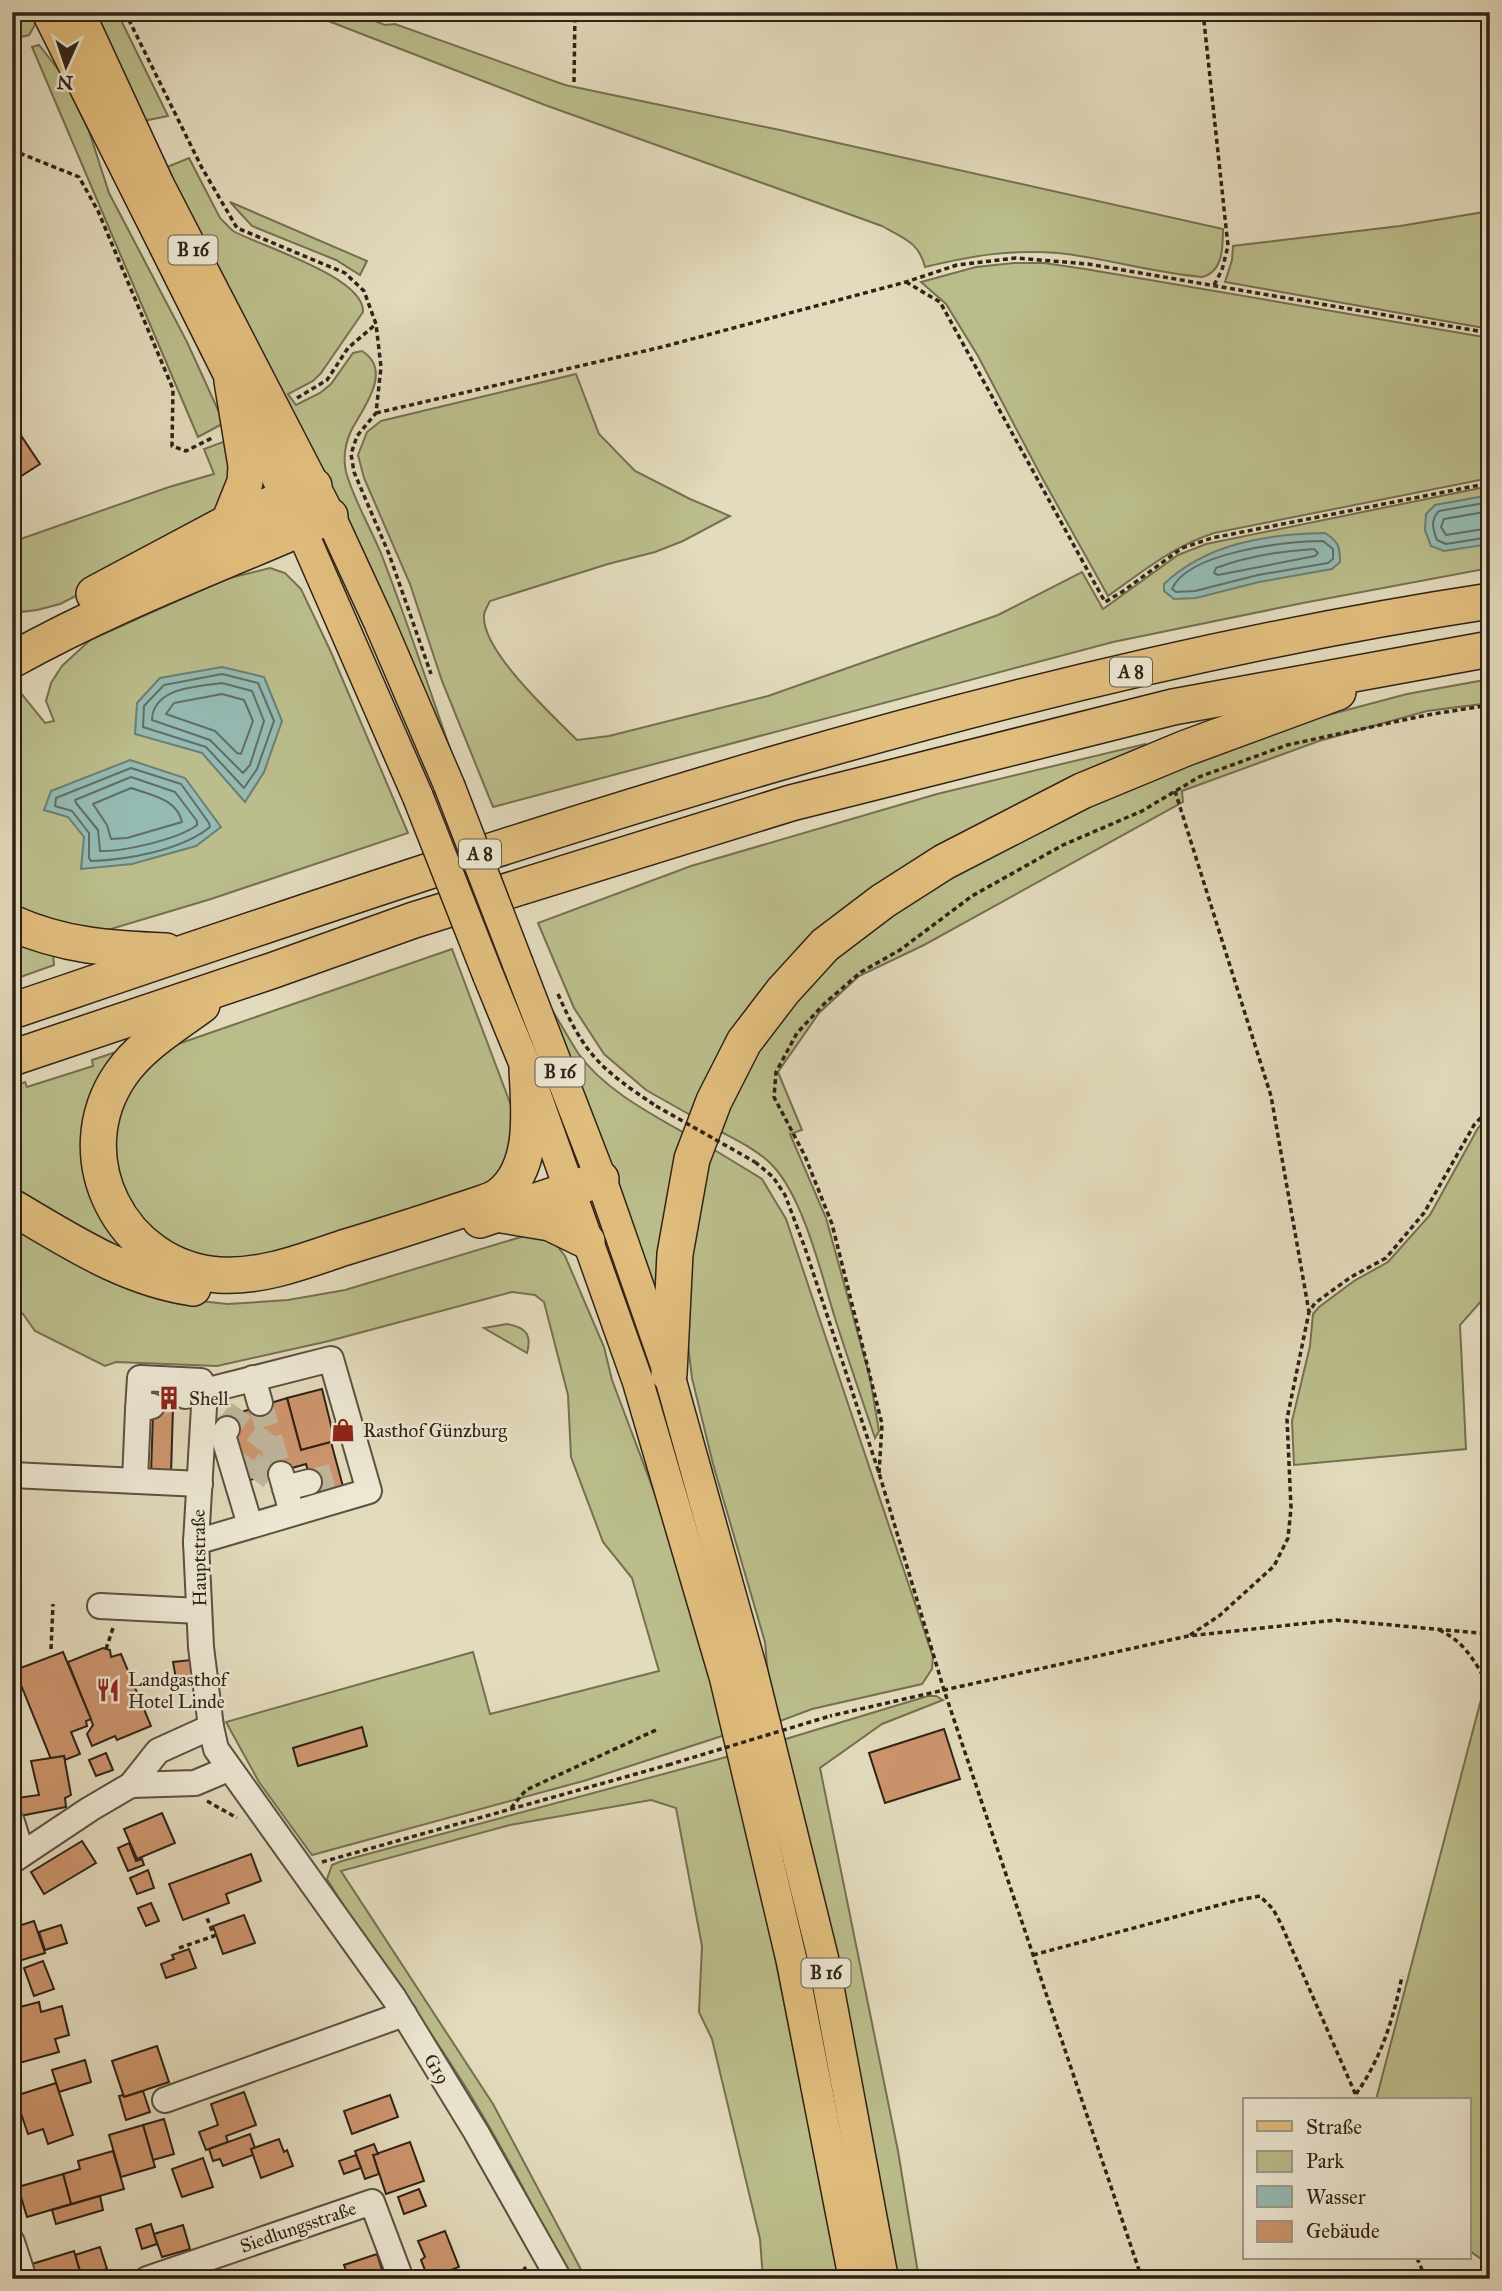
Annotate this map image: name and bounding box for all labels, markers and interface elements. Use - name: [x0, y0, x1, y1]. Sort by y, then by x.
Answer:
- north arrow: [32, 32, 102, 102]
- text: N: [56, 71, 74, 94]
- road number: B 16: [168, 236, 218, 264]
- road number: A 8: [1110, 658, 1152, 686]
- road number: A 8: [459, 840, 501, 868]
- road number: B 16: [536, 1058, 584, 1086]
- building icon: Shell: [155, 1384, 183, 1412]
- place label: Shell: [189, 1387, 229, 1410]
- shop icon: Rasthof Günzburg: [329, 1416, 357, 1444]
- place label: Rasthof Günzburg: [363, 1419, 507, 1443]
- street label: Hauptstraße: [187, 1509, 211, 1607]
- place label: Landgasthof Hotel Linde: [128, 1668, 230, 1713]
- restaurant icon: Landgasthof Hotel Linde: [94, 1676, 122, 1704]
- road number: B 16: [802, 1958, 850, 1987]
- street label: G19: [419, 2050, 455, 2088]
- legend: [1243, 2098, 1470, 2260]
- text: Straße: [1306, 2114, 1362, 2140]
- text: Park: [1306, 2148, 1344, 2174]
- text: Wasser: [1306, 2184, 1366, 2210]
- street label: Siedlungsstraße: [237, 2196, 360, 2259]
- text: Gebäude: [1306, 2218, 1380, 2244]

